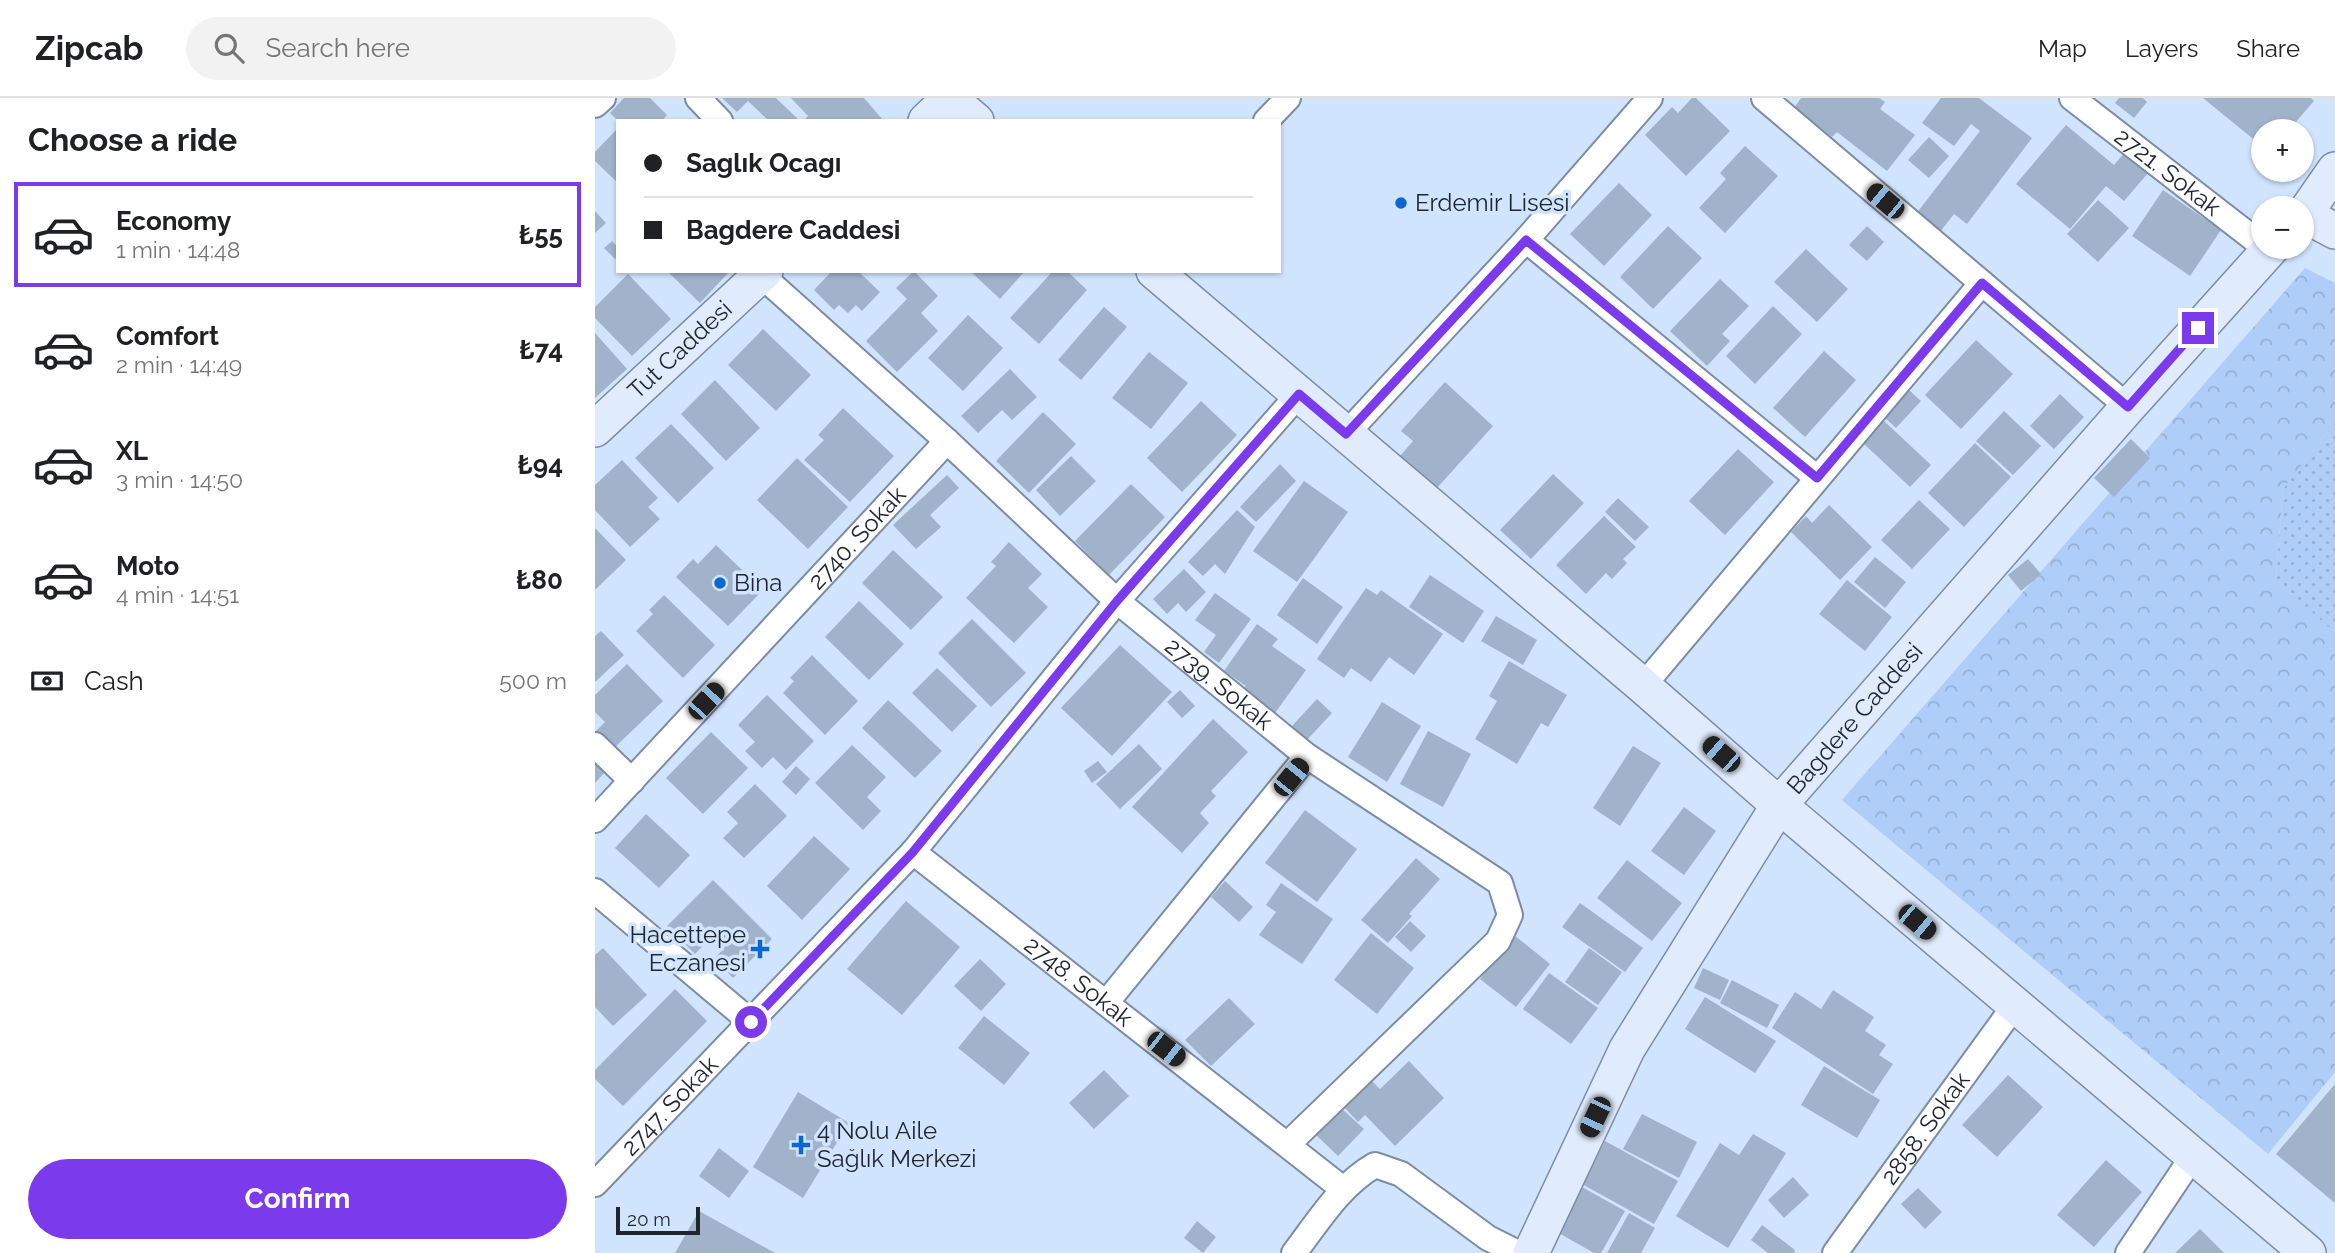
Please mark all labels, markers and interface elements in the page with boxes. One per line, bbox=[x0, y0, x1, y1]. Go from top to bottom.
search box bbox=[186, 17, 676, 80]
text: Zipcab bbox=[35, 29, 144, 68]
icon: search bbox=[210, 29, 248, 67]
text: Search here bbox=[266, 33, 410, 63]
text: Map bbox=[2038, 34, 2087, 63]
text: Layers bbox=[2125, 34, 2198, 63]
text: Share bbox=[2236, 34, 2300, 63]
map controls bbox=[2251, 119, 2314, 259]
button: + bbox=[2251, 119, 2314, 182]
text: Choose a ride bbox=[28, 121, 237, 158]
street label: 2721. Sokak bbox=[2109, 122, 2227, 222]
text: Saglık Ocagı bbox=[686, 148, 841, 178]
car bbox=[1863, 179, 1908, 223]
place label: Erdemir Lisesi bbox=[1415, 188, 1570, 217]
marker: Erdemir Lisesi bbox=[1393, 195, 1409, 211]
button: − bbox=[2251, 196, 2314, 259]
icon: car bbox=[32, 203, 95, 266]
text: Economy bbox=[116, 206, 231, 236]
text: Bagdere Caddesi bbox=[686, 215, 901, 245]
text: ₺55 bbox=[519, 220, 563, 250]
text: 1 min · 14:48 bbox=[116, 236, 240, 263]
street label: Tut Caddesi bbox=[622, 294, 738, 405]
route end bbox=[2182, 312, 2214, 344]
icon: car bbox=[32, 318, 95, 381]
text: Comfort bbox=[116, 321, 219, 351]
text: ₺74 bbox=[519, 335, 563, 365]
text: 2 min · 14:49 bbox=[116, 351, 242, 378]
icon: car bbox=[32, 433, 95, 496]
text: XL bbox=[116, 436, 148, 466]
text: ₺94 bbox=[517, 450, 563, 480]
text: 3 min · 14:50 bbox=[116, 466, 243, 493]
street label: 2740. Sokak bbox=[802, 480, 912, 595]
icon: car bbox=[32, 548, 95, 611]
text: Moto bbox=[116, 551, 179, 581]
text: ₺80 bbox=[516, 565, 563, 595]
place label: Bina bbox=[734, 568, 782, 597]
marker: Bina bbox=[712, 575, 728, 591]
text: 4 min · 14:51 bbox=[116, 581, 239, 608]
street label: 2739. Sokak bbox=[1159, 631, 1279, 736]
street label: Bagdere Caddesi bbox=[1780, 637, 1929, 800]
icon: cash bbox=[28, 662, 66, 700]
text: Cash bbox=[84, 666, 144, 696]
text: 500 m bbox=[499, 667, 567, 694]
car bbox=[684, 678, 729, 724]
car bbox=[1699, 732, 1744, 776]
car bbox=[1270, 754, 1313, 800]
car bbox=[1895, 900, 1940, 944]
place label: Hacettepe Eczanesi bbox=[629, 920, 746, 977]
street label: 2748. Sokak bbox=[1019, 930, 1139, 1033]
marker: Hacettepe Eczanesi bbox=[752, 941, 768, 957]
route start bbox=[735, 1006, 767, 1038]
car bbox=[1143, 1028, 1190, 1070]
street label: 2747. Sokak bbox=[615, 1050, 724, 1161]
street label: 2858. Sokak bbox=[1875, 1066, 1976, 1190]
car bbox=[1577, 1094, 1614, 1140]
place label: 4 Nolu Aile Sağlık Merkezi bbox=[817, 1116, 976, 1173]
marker: 4 Nolu Aile Sağlık Merkezi bbox=[791, 1135, 811, 1155]
button: Confirm bbox=[28, 1159, 567, 1239]
scale bar bbox=[616, 1204, 700, 1236]
text: 20 m bbox=[627, 1208, 671, 1230]

